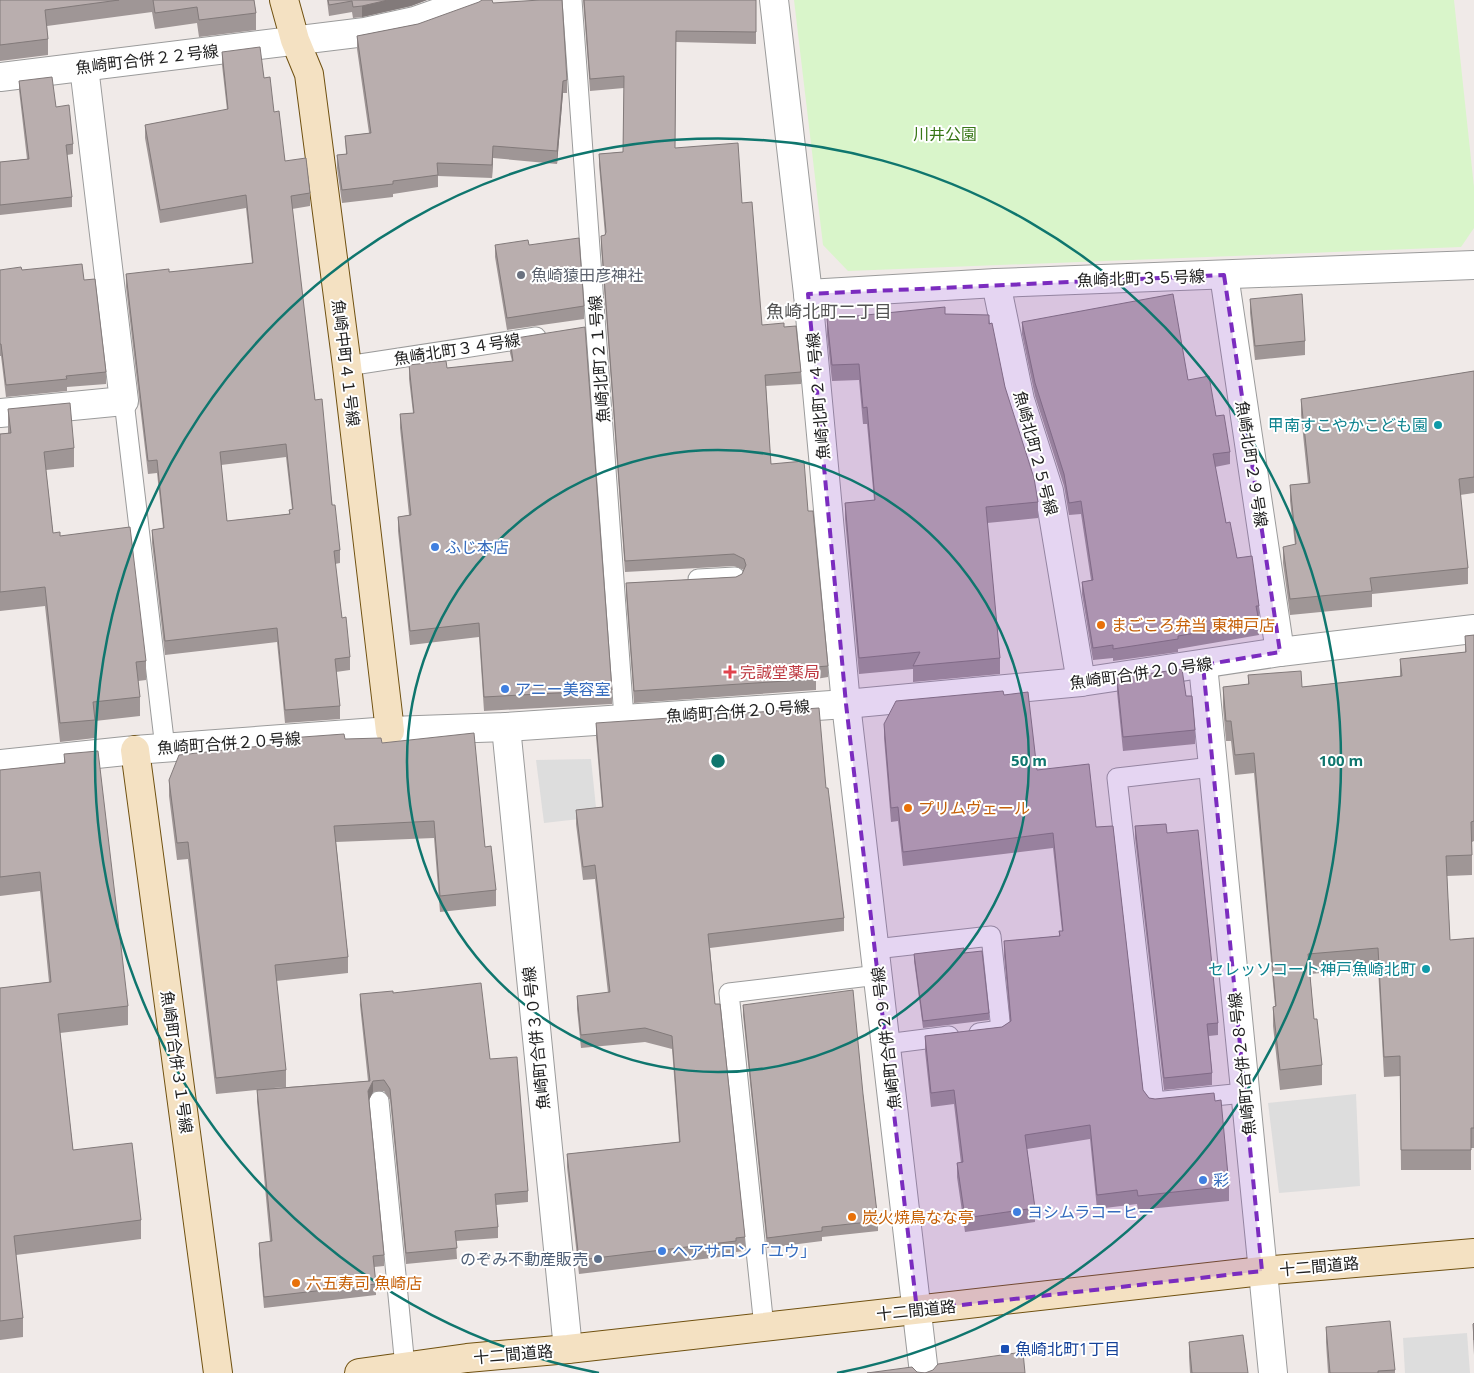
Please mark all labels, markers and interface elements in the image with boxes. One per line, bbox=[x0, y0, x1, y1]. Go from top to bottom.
street label: 魚崎町合併２２号線 bbox=[74, 39, 220, 79]
park label: 川井公園 bbox=[913, 123, 977, 145]
place label: 魚崎猿田彦神社 bbox=[531, 264, 643, 286]
street label: 魚崎北町３５号線 bbox=[1077, 265, 1205, 291]
marker: 魚崎猿田彦神社 bbox=[515, 269, 527, 281]
street label: 魚崎北町２１号線 bbox=[584, 294, 614, 424]
street label: 魚崎中町４１号線 bbox=[327, 298, 365, 428]
district label: 魚崎北町二丁目 bbox=[766, 299, 892, 323]
street label: 魚崎北町３４号線 bbox=[392, 328, 522, 370]
street label: 魚崎北町２４号線 bbox=[801, 331, 835, 461]
street label: 魚崎北町２５号線 bbox=[1009, 388, 1063, 518]
street label: 魚崎北町２９号線 bbox=[1231, 399, 1273, 529]
place label: 甲南すこやかこども園 bbox=[1268, 414, 1428, 436]
marker: 甲南すこやかこども園 bbox=[1432, 419, 1444, 431]
place label: ふじ本店 bbox=[445, 536, 509, 558]
marker: ふじ本店 bbox=[429, 541, 441, 553]
place label: まごころ弁当 東神戸店 bbox=[1111, 614, 1275, 636]
marker: まごころ弁当 東神戸店 bbox=[1095, 619, 1107, 631]
street label: 魚崎町合併２０号線 bbox=[1068, 652, 1214, 694]
place label: 完誠堂薬局 bbox=[740, 661, 820, 683]
marker: 完誠堂薬局 bbox=[724, 666, 736, 678]
place label: アニー美容室 bbox=[515, 678, 611, 700]
marker: アニー美容室 bbox=[499, 683, 511, 695]
street label: 魚崎町合併２０号線 bbox=[665, 695, 811, 727]
street label: 魚崎町合併２０号線 bbox=[156, 727, 302, 759]
text: 50 m bbox=[1011, 750, 1047, 770]
text: 100 m bbox=[1319, 750, 1363, 770]
centre of rings bbox=[709, 752, 727, 770]
place label: プリムヴェール bbox=[918, 797, 1030, 819]
marker: プリムヴェール bbox=[902, 802, 914, 814]
place label: セレッソコート神戸魚崎北町 bbox=[1208, 958, 1416, 980]
marker: セレッソコート神戸魚崎北町 bbox=[1420, 963, 1432, 975]
street label: 魚崎町合併３０号線 bbox=[518, 965, 554, 1111]
street label: 魚崎町合併２９号線 bbox=[866, 965, 906, 1111]
street label: 魚崎町合併３１号線 bbox=[156, 989, 198, 1135]
street label: 魚崎町合併２８号線 bbox=[1224, 991, 1260, 1137]
place label: 彩 bbox=[1213, 1169, 1229, 1191]
marker: 彩 bbox=[1197, 1174, 1209, 1186]
place label: ヨシムラコーヒー bbox=[1027, 1201, 1154, 1223]
place label: 炭火焼鳥なな亭 bbox=[862, 1206, 974, 1228]
marker: ヨシムラコーヒー bbox=[1011, 1206, 1023, 1218]
marker: 炭火焼鳥なな亭 bbox=[846, 1211, 858, 1223]
place label: ヘアサロン「ユウ」 bbox=[672, 1240, 816, 1262]
marker: ヘアサロン「ユウ」 bbox=[656, 1245, 668, 1257]
place label: のぞみ不動産販売 bbox=[460, 1248, 588, 1270]
street label: 十二間道路 bbox=[1278, 1252, 1360, 1280]
marker: のぞみ不動産販売 bbox=[592, 1253, 604, 1265]
place label: 六五寿司 魚崎店 bbox=[306, 1272, 422, 1294]
marker: 六五寿司 魚崎店 bbox=[290, 1277, 302, 1289]
street label: 十二間道路 bbox=[875, 1295, 957, 1325]
place label: 魚崎北町1丁目 bbox=[1015, 1338, 1120, 1360]
street label: 十二間道路 bbox=[472, 1340, 554, 1368]
marker: 魚崎北町1丁目 bbox=[999, 1343, 1011, 1355]

